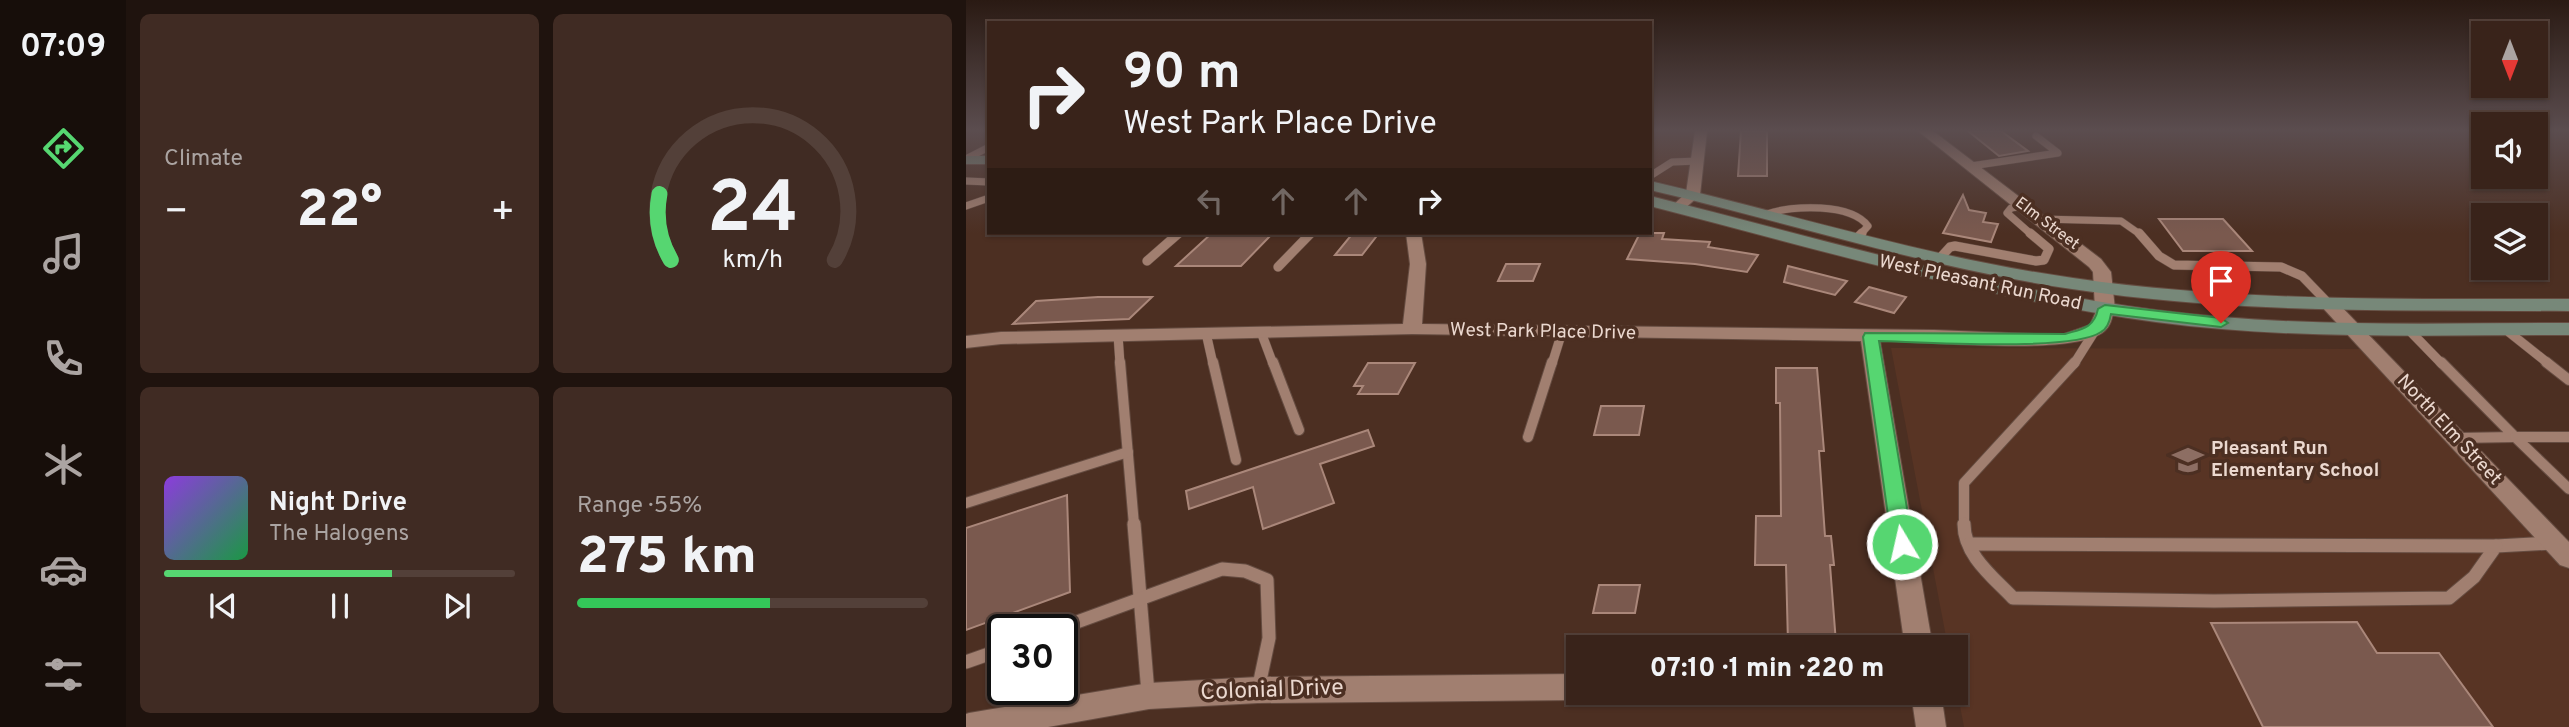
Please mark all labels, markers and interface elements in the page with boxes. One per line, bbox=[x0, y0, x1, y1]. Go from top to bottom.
north arrow bbox=[2471, 21, 2548, 98]
map controls bbox=[2471, 21, 2548, 280]
text: 07:09 bbox=[20, 28, 106, 68]
text: 90 m bbox=[1123, 44, 1241, 106]
icon: right bbox=[1008, 49, 1099, 140]
text: West Park Place Drive bbox=[1123, 105, 1437, 145]
button: sound bbox=[2471, 112, 2548, 189]
icon: directions bbox=[39, 124, 88, 173]
text: Climate bbox=[164, 145, 243, 174]
text: 24 bbox=[707, 166, 798, 258]
text: 22° bbox=[297, 179, 382, 245]
icon: left bbox=[1191, 182, 1229, 220]
icon: ahead bbox=[1264, 182, 1302, 220]
icon: ahead bbox=[1337, 182, 1375, 220]
icon: right bbox=[1410, 182, 1448, 220]
text: − bbox=[164, 189, 189, 238]
text: + bbox=[490, 189, 515, 238]
street label: Elm Street bbox=[2011, 193, 2083, 255]
button: layers bbox=[2471, 203, 2548, 280]
icon: music bbox=[39, 229, 88, 278]
text: km/h bbox=[722, 244, 783, 276]
street label: West Pleasant Run Road bbox=[1877, 250, 2083, 316]
pin bbox=[2191, 251, 2251, 323]
icon: arrive bbox=[2202, 262, 2240, 300]
street label: West Park Place Drive bbox=[1450, 318, 1636, 346]
icon: phone bbox=[39, 334, 88, 383]
street label: North Elm Street bbox=[2392, 370, 2506, 490]
place label: Pleasant Run Elementary School bbox=[2211, 437, 2379, 483]
icon: climate bbox=[39, 440, 88, 489]
school or university icon: Pleasant Run Elementary School bbox=[2171, 443, 2205, 477]
text: Night Drive bbox=[269, 487, 407, 520]
text: Range · 55% bbox=[577, 492, 702, 521]
position arrow bbox=[1865, 507, 1939, 581]
text: The Halogens bbox=[269, 520, 409, 549]
text: 275 km bbox=[577, 526, 757, 592]
icon: car bbox=[39, 545, 88, 594]
icon: previous bbox=[204, 587, 242, 625]
icon: pause bbox=[321, 587, 359, 625]
icon: next bbox=[438, 587, 476, 625]
speed limit sign: 30 bbox=[987, 614, 1078, 705]
icon: filters bbox=[39, 650, 88, 699]
text: 07:10 · 1 min · 220 m bbox=[1650, 653, 1884, 686]
street label: Colonial Drive bbox=[1200, 674, 1344, 708]

